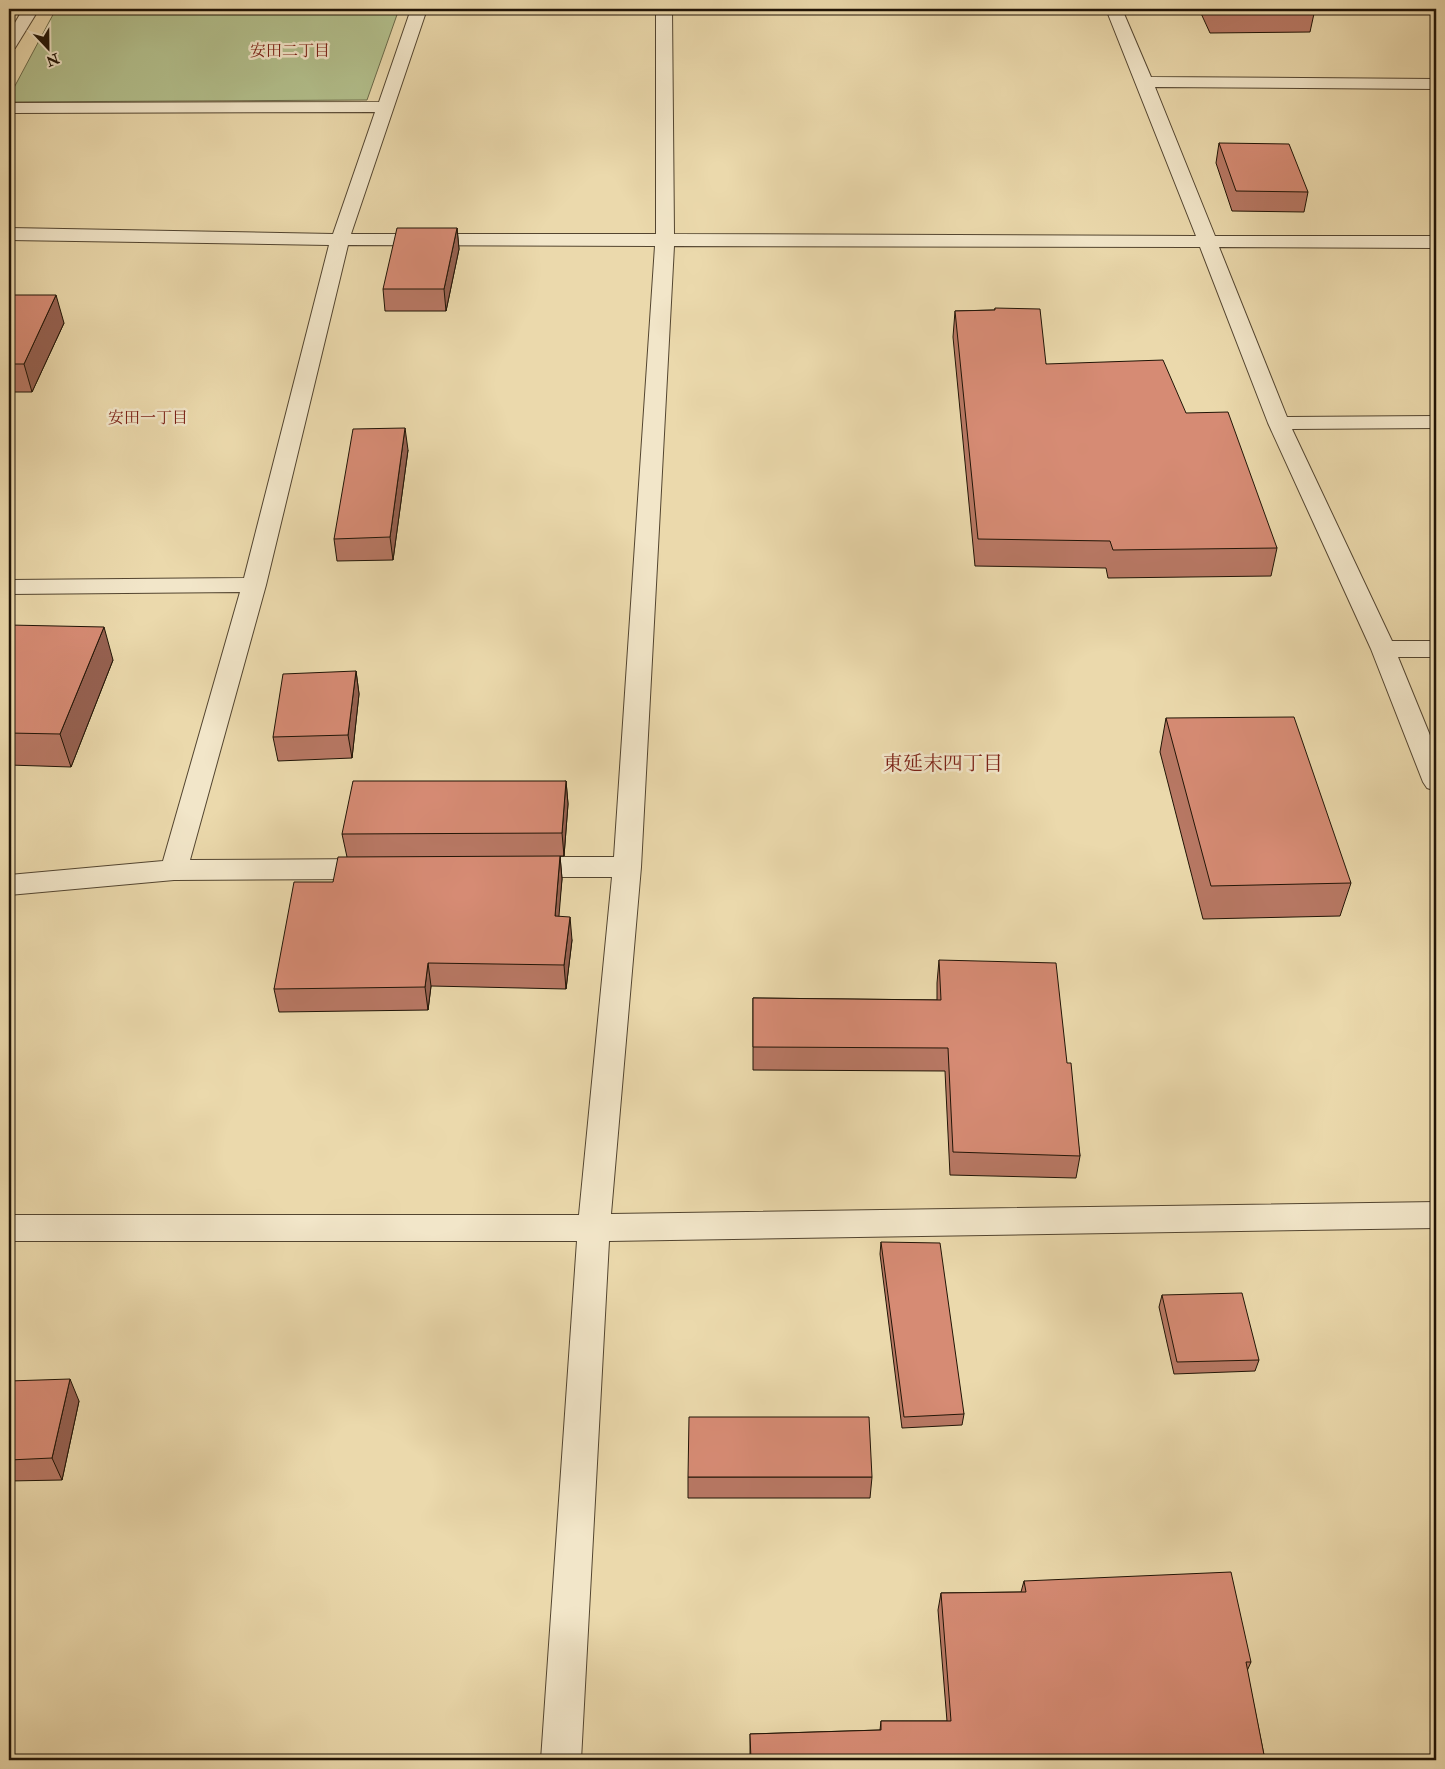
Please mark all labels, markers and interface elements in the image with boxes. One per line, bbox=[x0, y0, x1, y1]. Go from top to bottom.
north arrow bbox=[22, 22, 72, 72]
district label: 安田二丁目 bbox=[250, 41, 330, 61]
text: N bbox=[43, 49, 63, 70]
district label: 安田一丁目 bbox=[108, 408, 188, 428]
district label: 東延末四丁目 bbox=[883, 751, 1003, 776]

